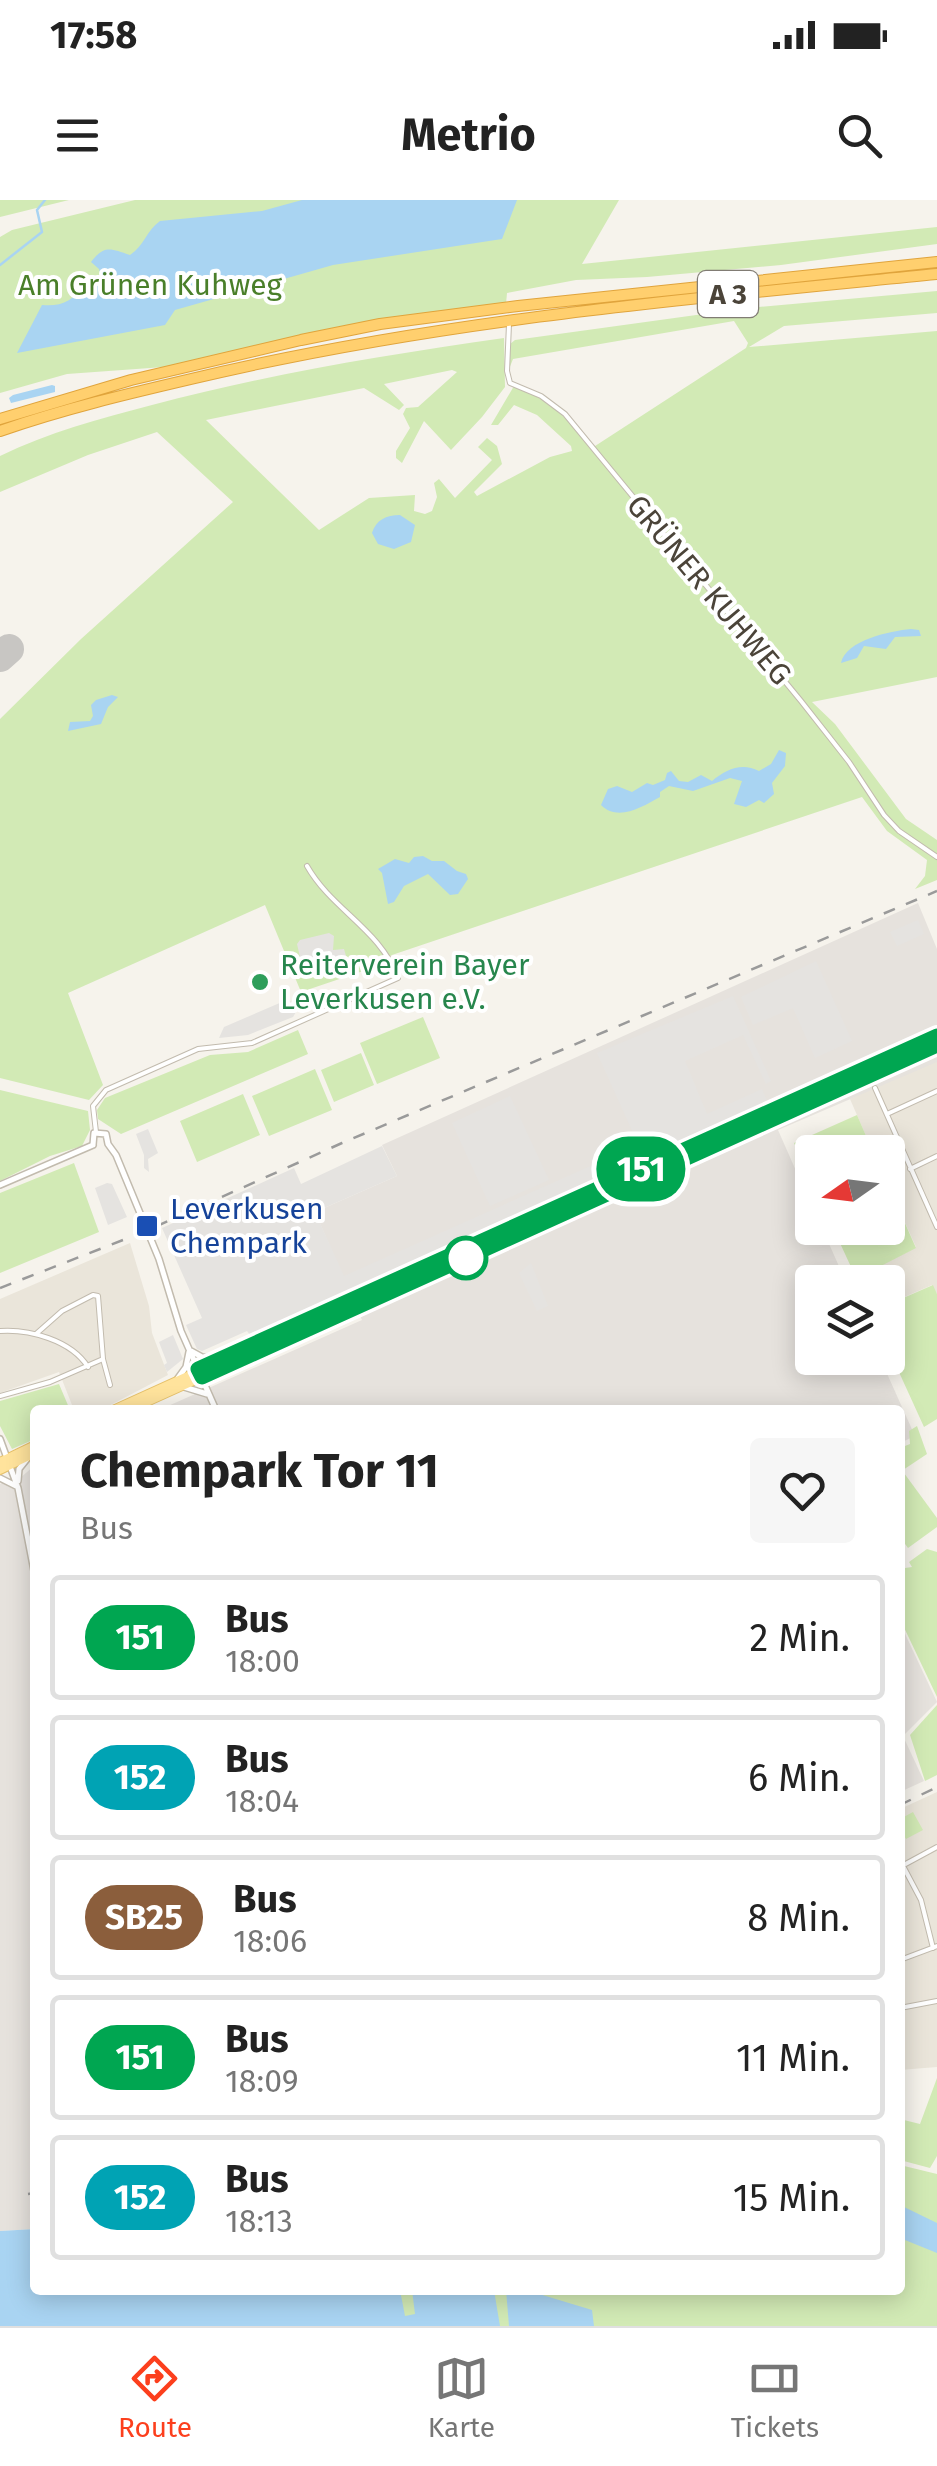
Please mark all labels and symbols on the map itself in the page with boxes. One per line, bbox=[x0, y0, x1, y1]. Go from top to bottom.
park label: Am Grünen Kuhweg bbox=[18, 267, 282, 303]
road number: A 3 bbox=[698, 271, 758, 317]
street label: GRÜNER KUHWEG bbox=[619, 488, 799, 692]
place label: Reiterverein Bayer Leverkusen e.V. bbox=[280, 947, 530, 1017]
marker: Reiterverein Bayer Leverkusen e.V. bbox=[249, 971, 271, 993]
north arrow bbox=[795, 1135, 905, 1245]
line badge: 151 bbox=[584, 1136, 698, 1202]
place label: Leverkusen Chempark bbox=[170, 1191, 324, 1261]
marker: Leverkusen Chempark bbox=[134, 1213, 160, 1239]
unlabelled marker bbox=[445, 1237, 487, 1279]

